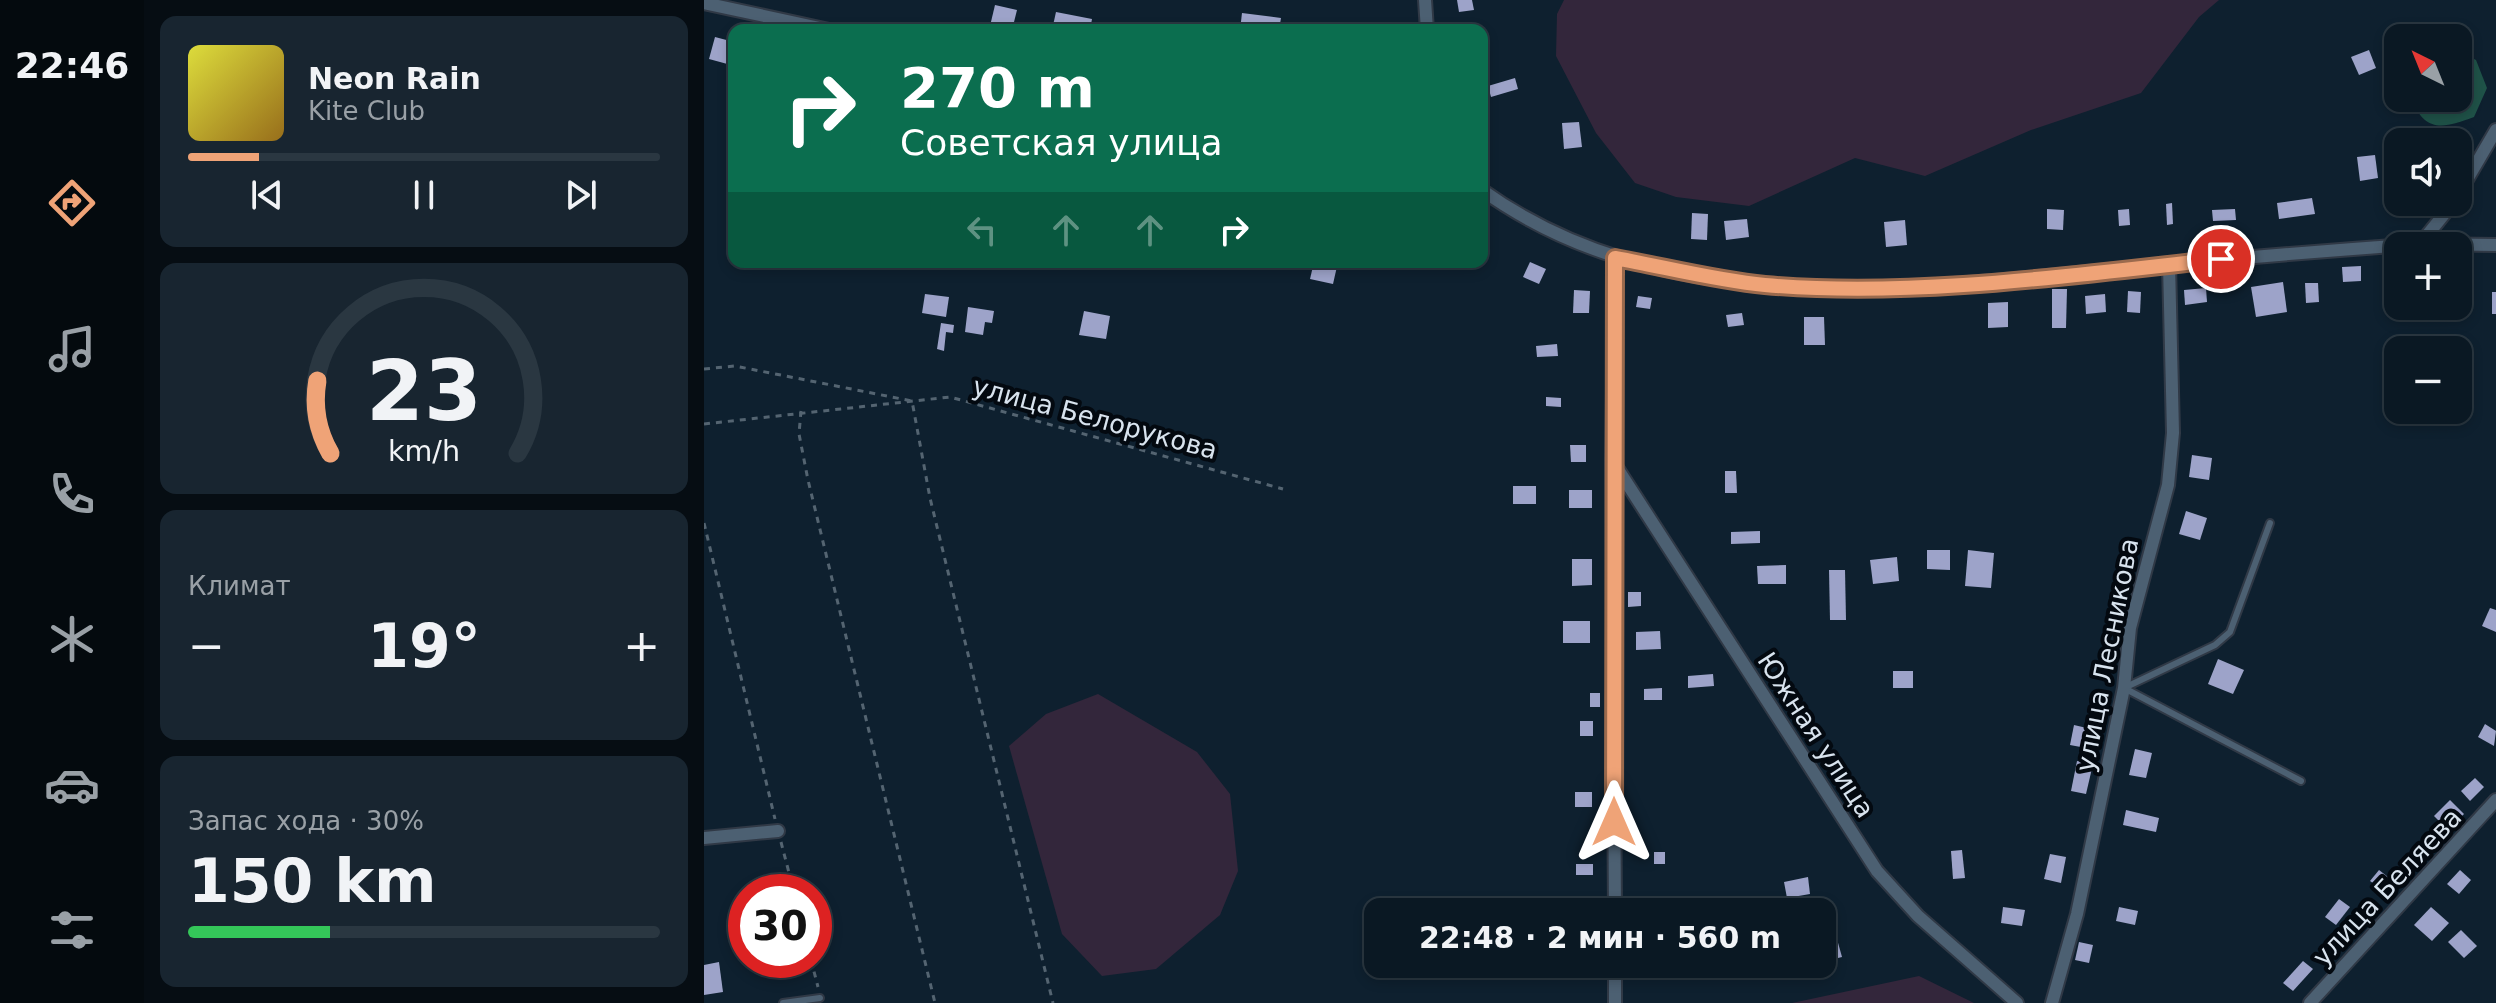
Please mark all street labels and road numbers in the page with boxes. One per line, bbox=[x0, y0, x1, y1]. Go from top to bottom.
street label: улица Белорукова bbox=[969, 371, 1221, 465]
street label: улица Лесникова bbox=[2070, 536, 2144, 774]
street label: Южная улица bbox=[1751, 647, 1881, 823]
street label: улица Беляева bbox=[2306, 802, 2468, 972]

